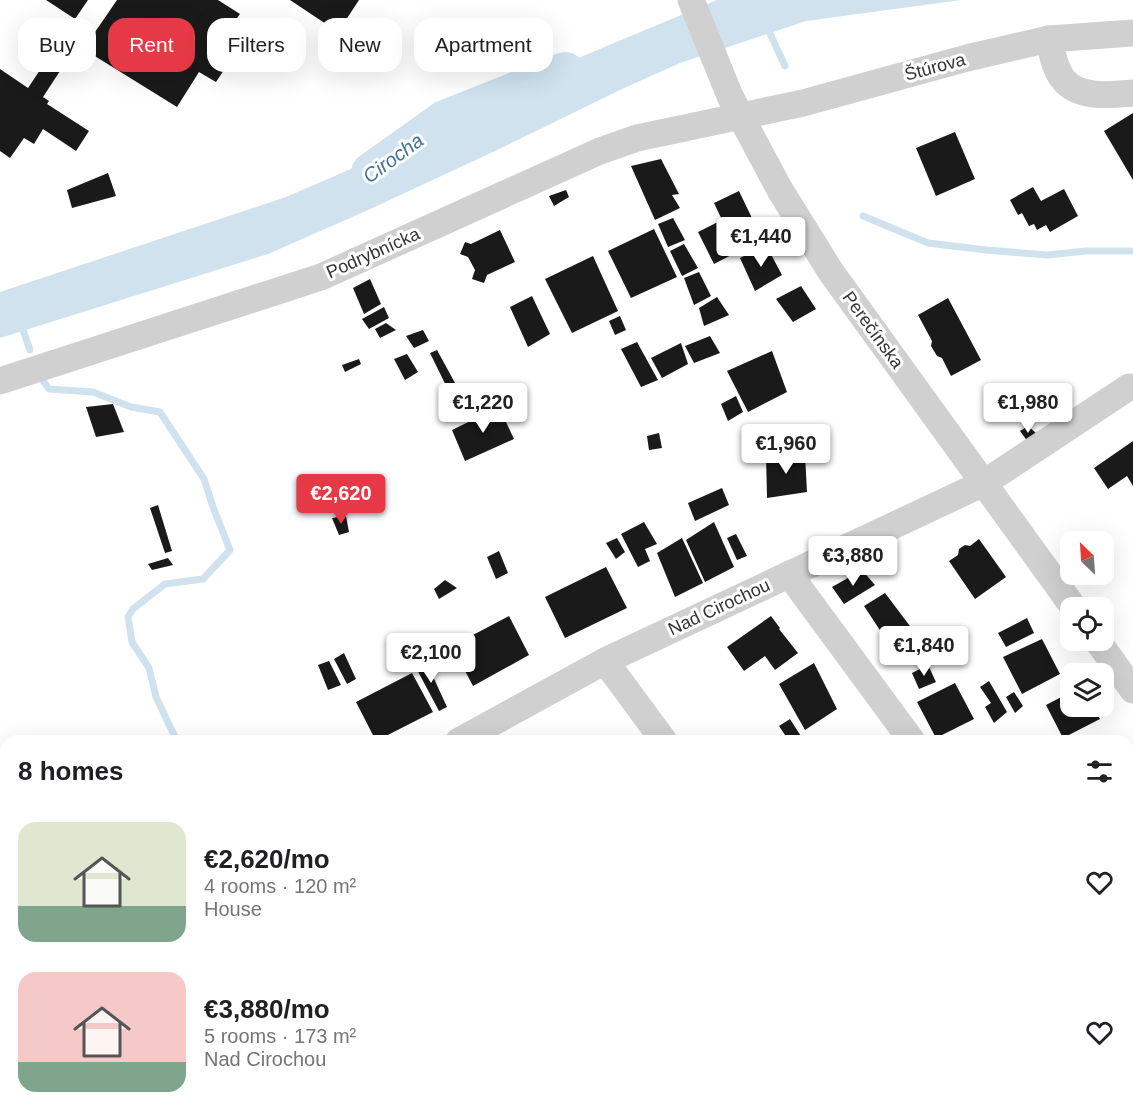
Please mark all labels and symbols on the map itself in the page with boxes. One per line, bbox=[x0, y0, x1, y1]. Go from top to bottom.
street label: Štúrova bbox=[902, 48, 968, 85]
water label: Cirocha bbox=[359, 129, 427, 187]
pin: €1,440 bbox=[712, 217, 810, 268]
street label: Podrybnícka bbox=[323, 223, 424, 282]
street label: Perečínska bbox=[838, 288, 908, 373]
pin: €1,220 bbox=[434, 383, 532, 434]
pin: €1,980 bbox=[979, 383, 1077, 434]
pin: €1,960 bbox=[737, 424, 835, 475]
pin: €2,620 bbox=[292, 474, 390, 525]
north arrow bbox=[1060, 531, 1114, 585]
pin: €3,880 bbox=[804, 536, 902, 587]
street label: Nad Cirochou bbox=[665, 575, 773, 639]
pin: €1,840 bbox=[875, 626, 973, 677]
pin: €2,100 bbox=[382, 633, 480, 684]

